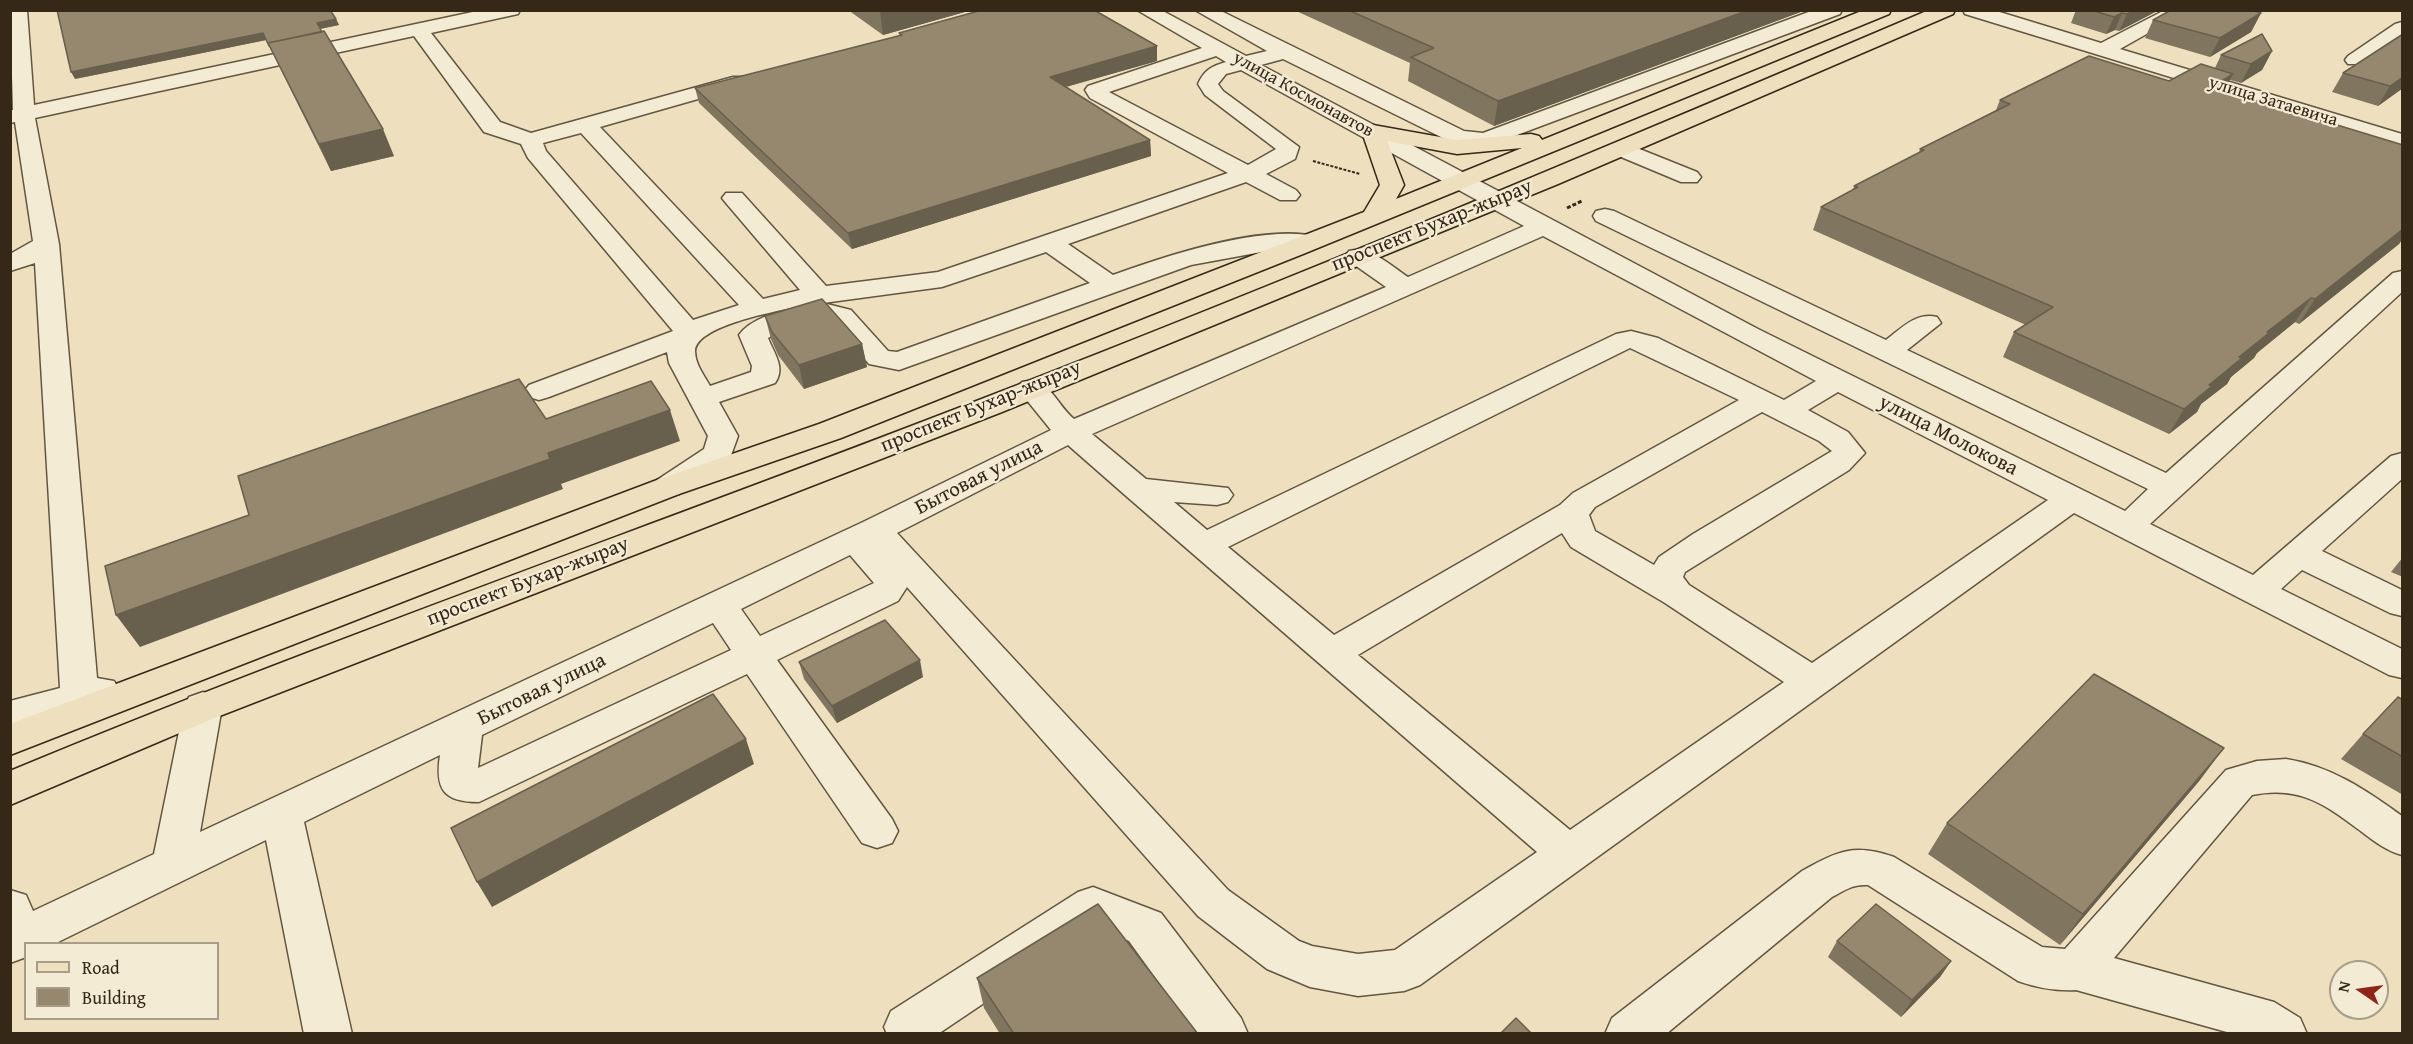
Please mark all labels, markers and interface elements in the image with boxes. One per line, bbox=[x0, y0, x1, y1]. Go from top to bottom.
street label: улица Космонавтов bbox=[1229, 47, 1377, 143]
street label: улица Затаевича bbox=[2206, 72, 2340, 132]
street label: проспект Бухар-жырау bbox=[1328, 174, 1536, 278]
street label: проспект Бухар-жырау bbox=[877, 355, 1085, 459]
street label: улица Молокова bbox=[1874, 390, 2022, 482]
street label: Бытовая улица bbox=[911, 435, 1047, 521]
street label: проспект Бухар-жырау bbox=[423, 532, 633, 632]
street label: Бытовая улица bbox=[474, 648, 610, 732]
legend bbox=[24, 942, 219, 1020]
text: Road bbox=[82, 954, 120, 981]
north arrow bbox=[2329, 960, 2389, 1020]
text: N bbox=[2331, 978, 2356, 994]
text: Building bbox=[82, 984, 146, 1011]

